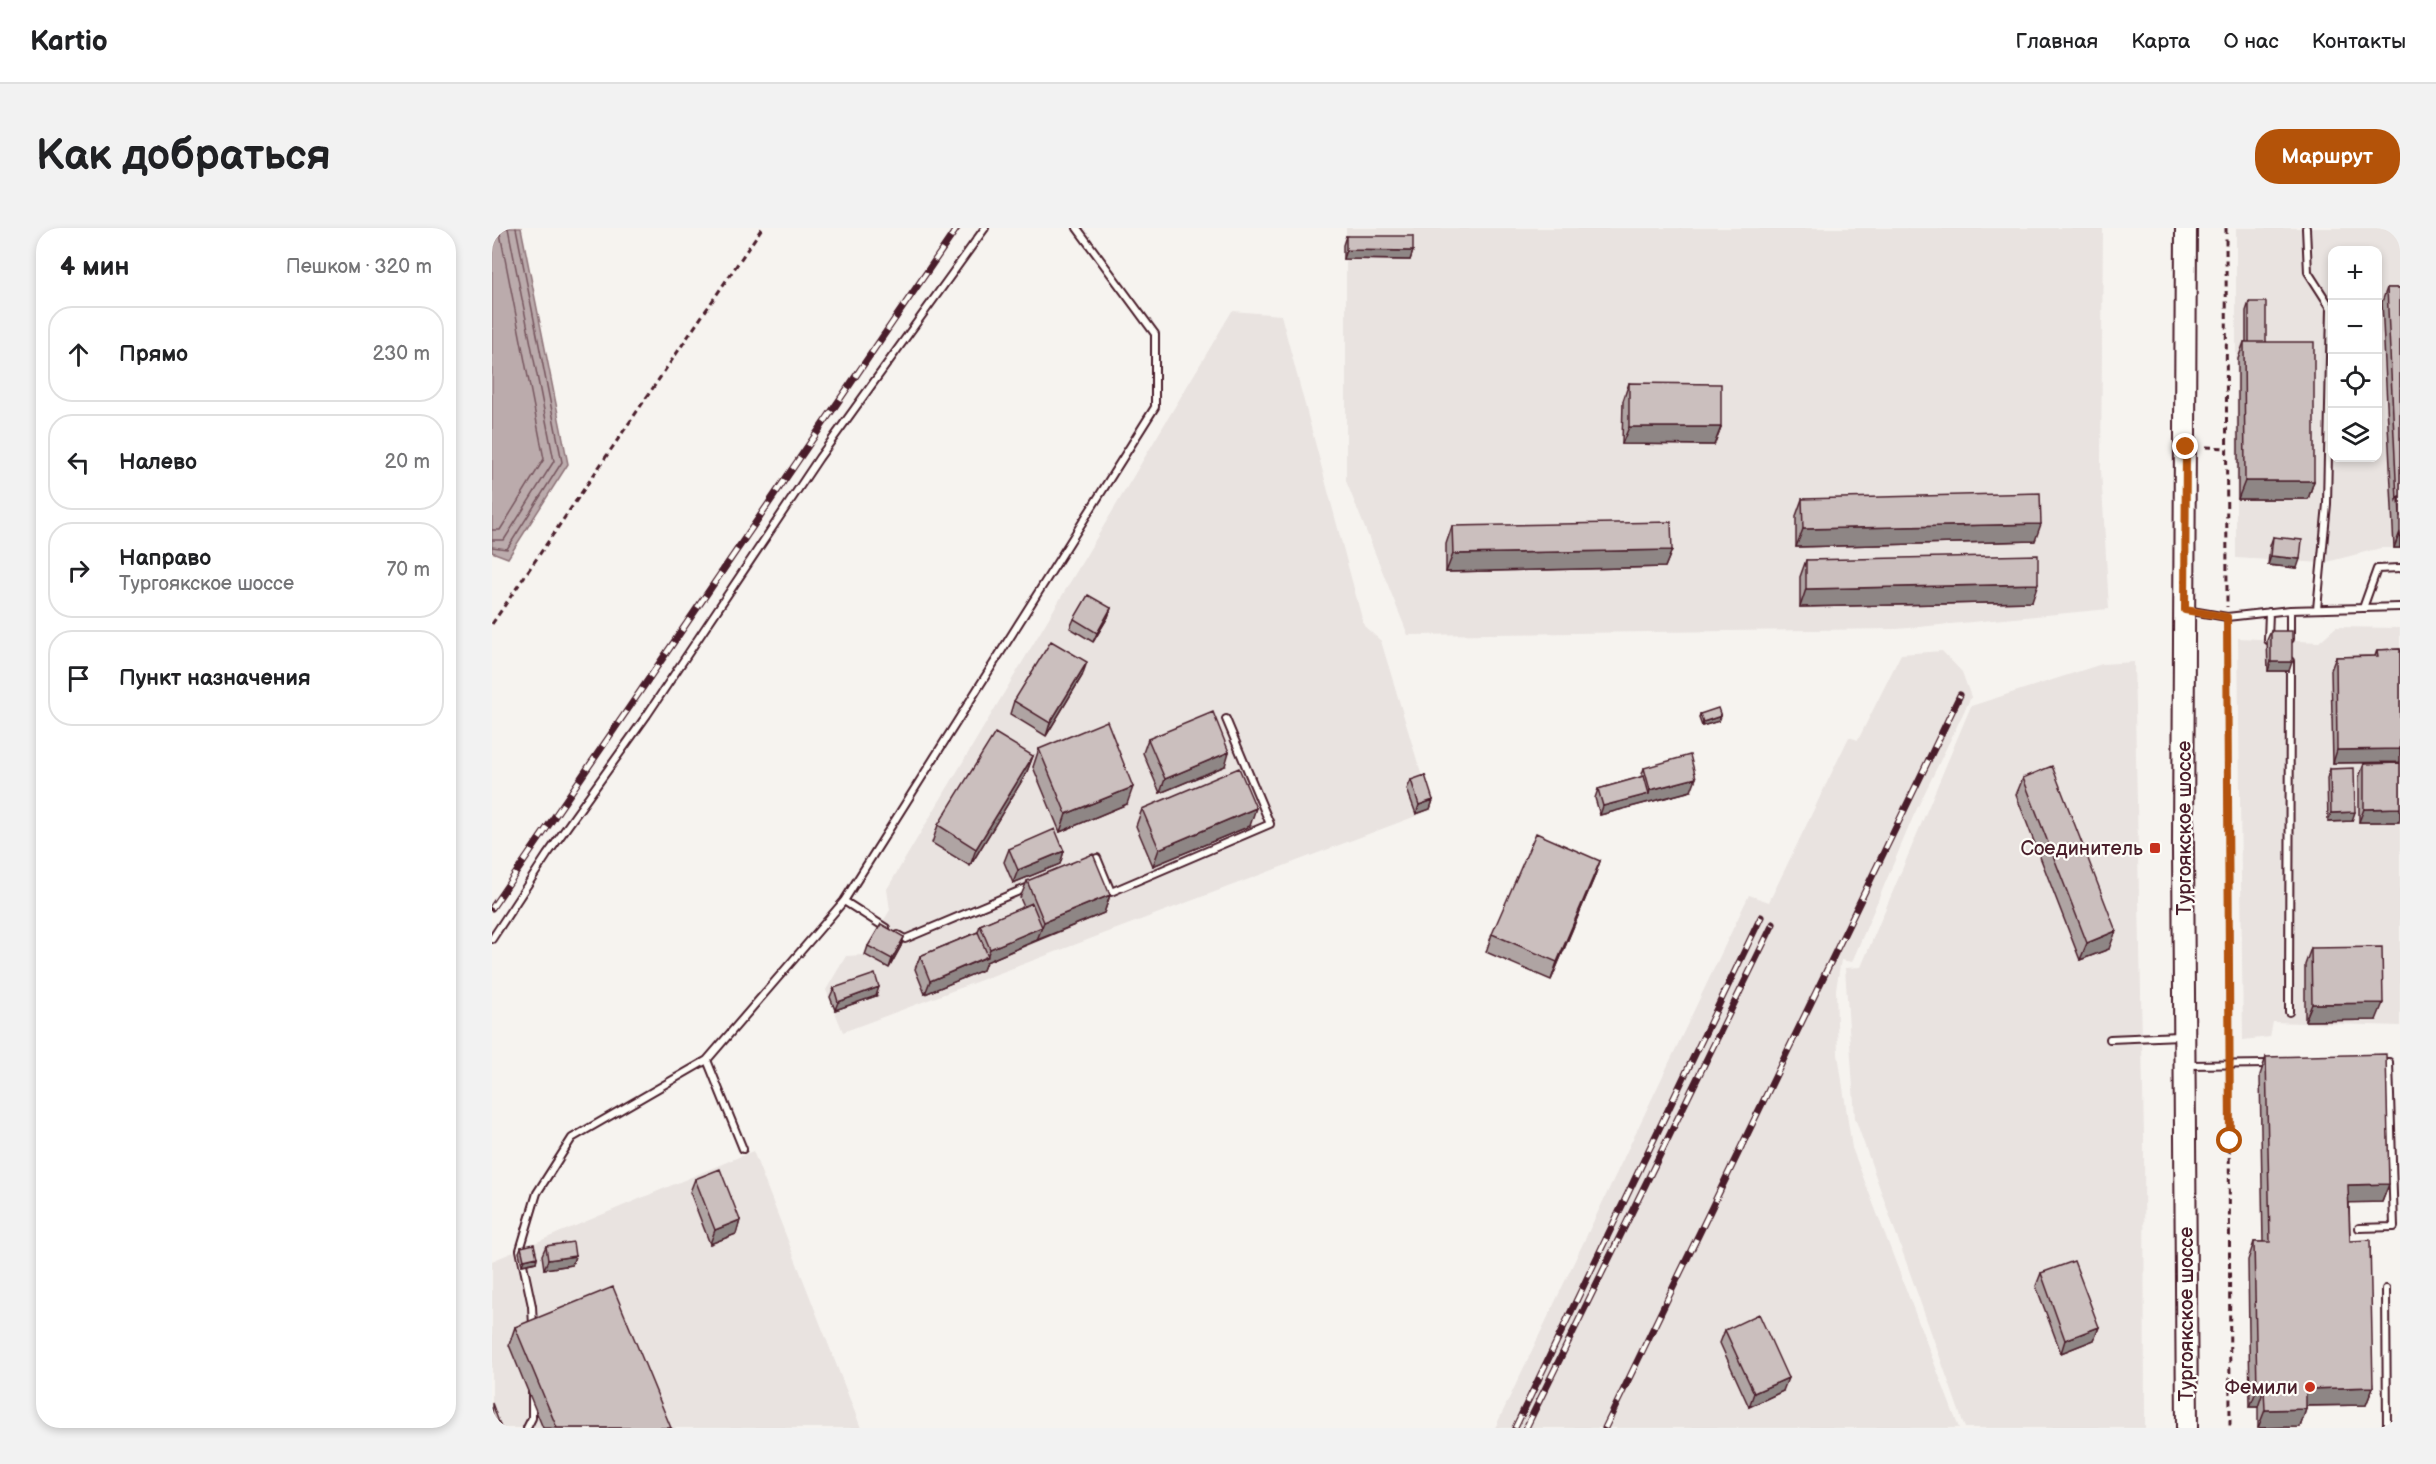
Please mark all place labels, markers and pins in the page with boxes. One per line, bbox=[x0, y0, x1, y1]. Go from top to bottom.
place label: Соединитель bbox=[2020, 837, 2143, 861]
marker: Соединитель bbox=[2148, 841, 2162, 855]
place label: Фемили bbox=[2225, 1376, 2298, 1400]
marker: Фемили bbox=[2303, 1380, 2317, 1394]

